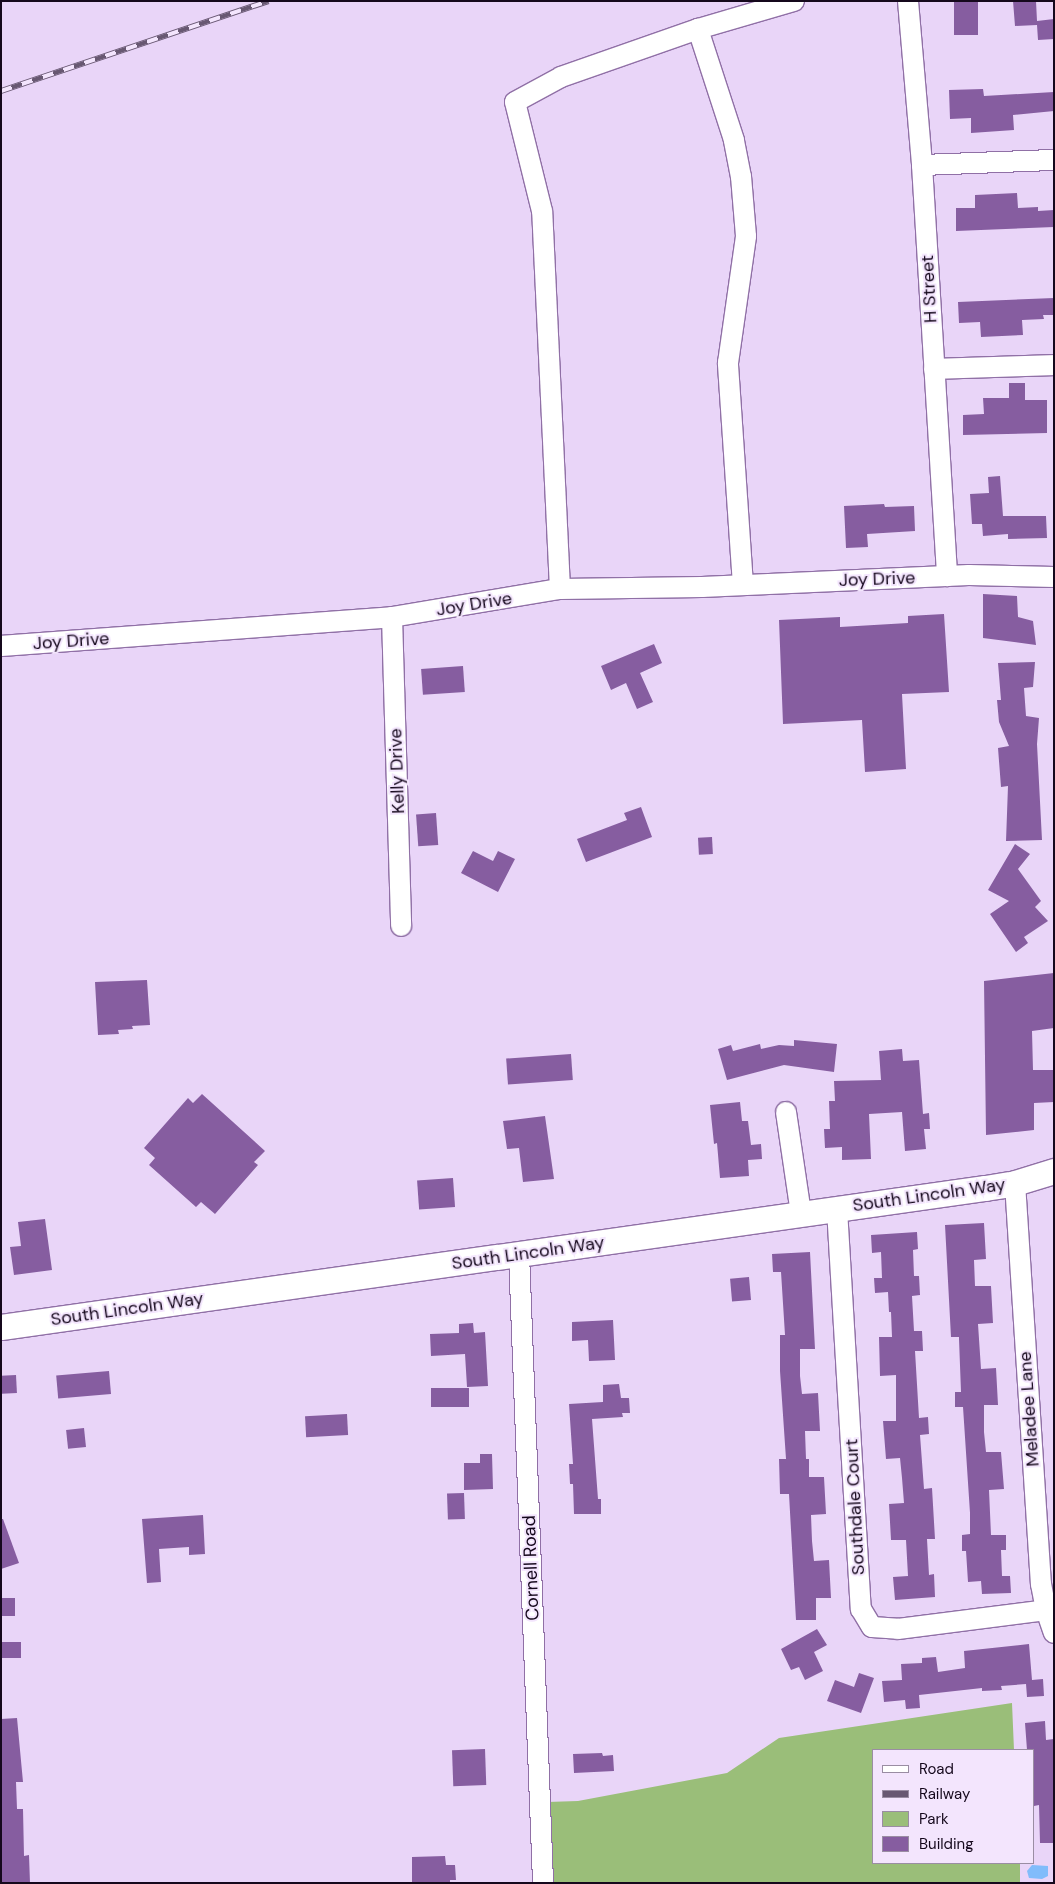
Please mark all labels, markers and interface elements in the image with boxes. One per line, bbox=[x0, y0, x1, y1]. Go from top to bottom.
street label: H Street bbox=[916, 254, 942, 324]
street label: Joy Drive bbox=[838, 567, 916, 591]
street label: Joy Drive bbox=[435, 587, 513, 621]
street label: Joy Drive bbox=[32, 628, 110, 654]
street label: Kelly Drive bbox=[385, 728, 409, 814]
street label: South Lincoln Way bbox=[851, 1174, 1007, 1216]
street label: South Lincoln Way bbox=[450, 1232, 606, 1274]
street label: South Lincoln Way bbox=[49, 1288, 205, 1330]
street label: Meladee Lane bbox=[1014, 1351, 1044, 1467]
street label: Southdale Court bbox=[841, 1438, 869, 1576]
street label: Cornell Road bbox=[518, 1515, 544, 1621]
legend bbox=[872, 1749, 1035, 1864]
text: Road bbox=[919, 1759, 954, 1779]
text: Railway bbox=[919, 1784, 970, 1804]
text: Park bbox=[919, 1809, 949, 1829]
text: Building bbox=[919, 1834, 974, 1854]

